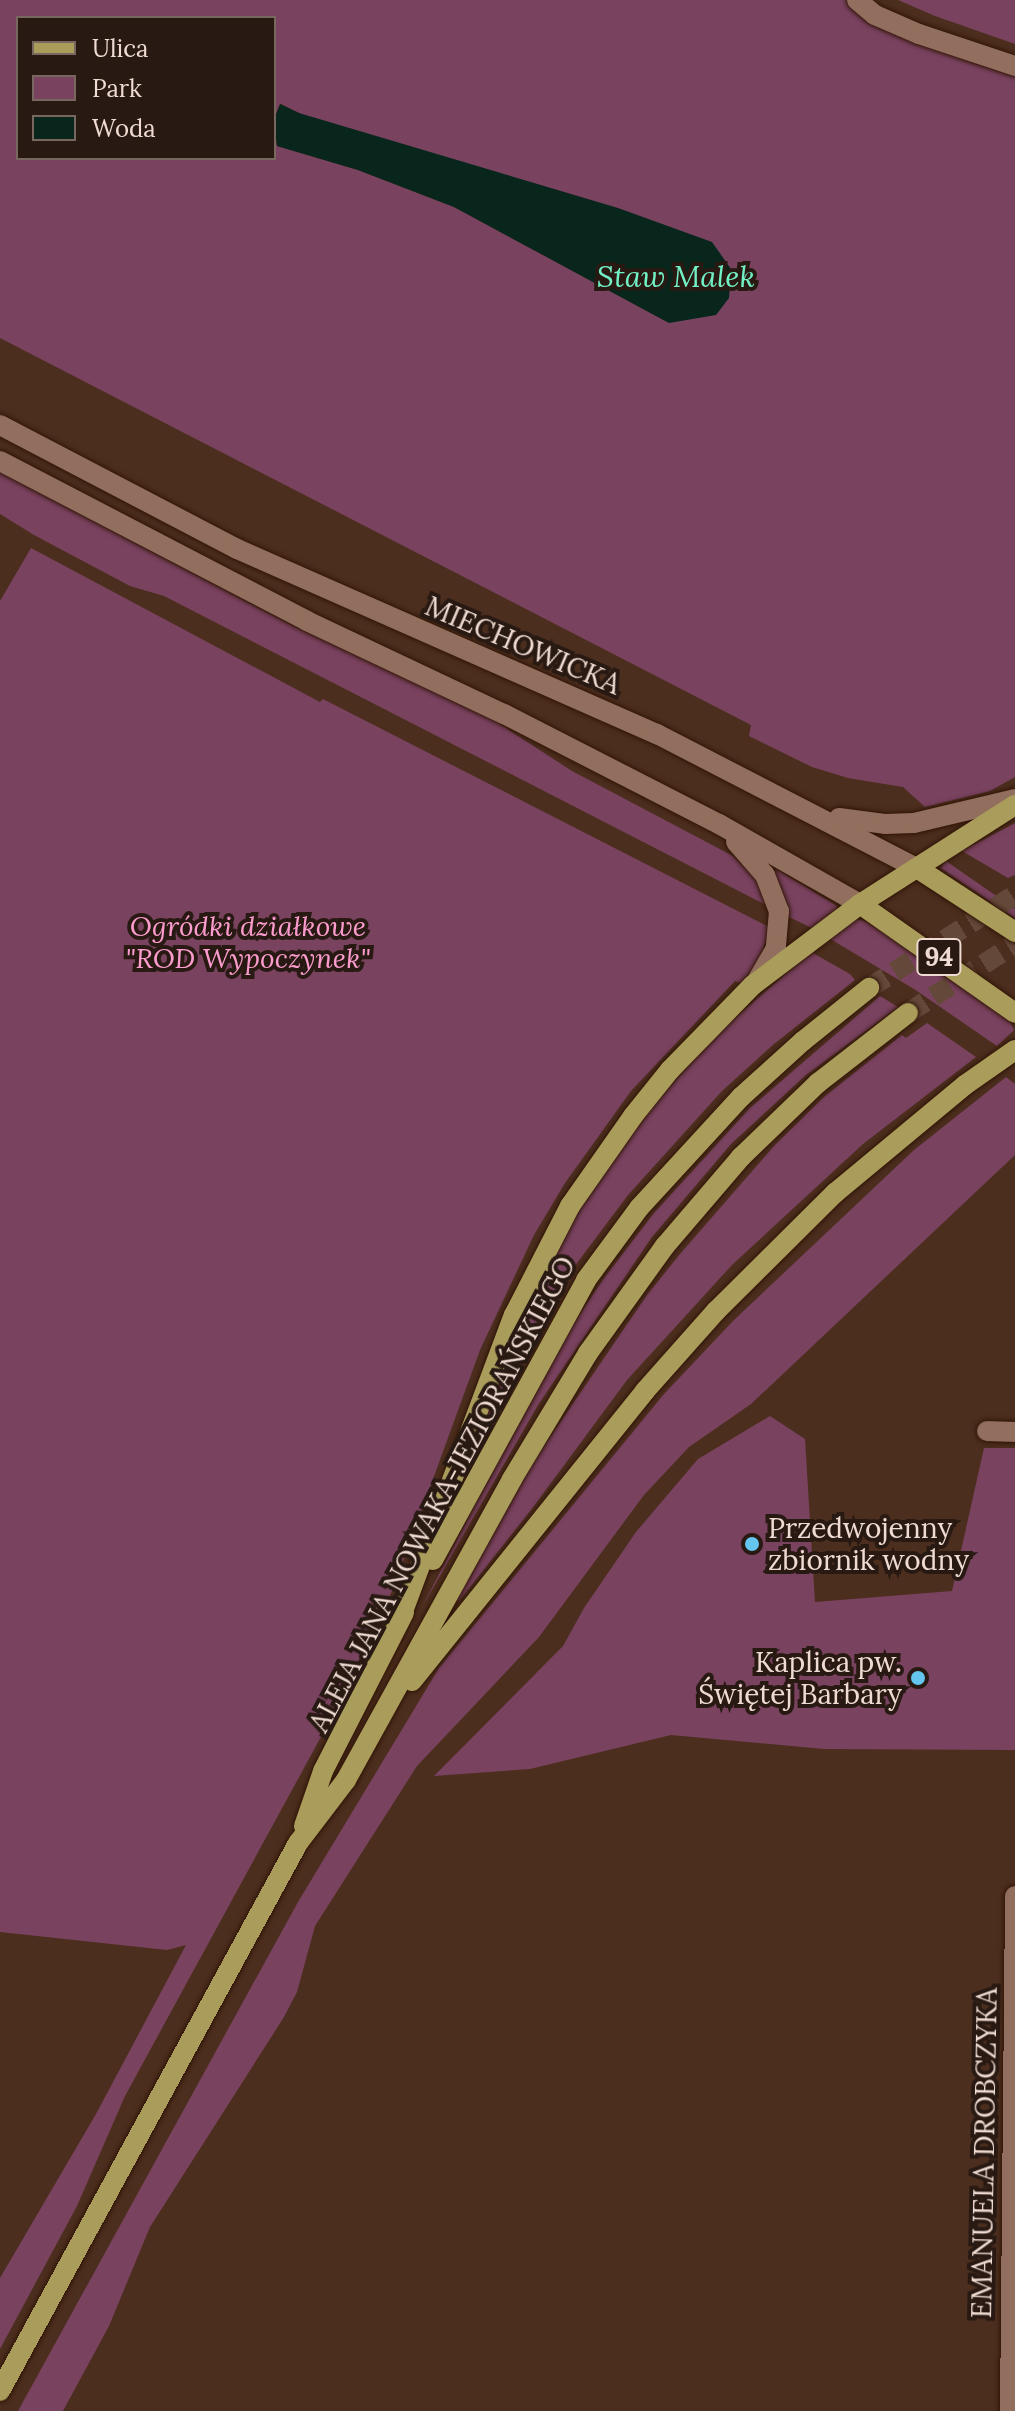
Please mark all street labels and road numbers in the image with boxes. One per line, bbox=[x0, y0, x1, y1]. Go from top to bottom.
street label: MIECHOWICKA bbox=[420, 589, 626, 701]
road number: 94 bbox=[915, 935, 963, 979]
street label: ALEJA JANA NOWAKA-JEZIORAŃSKIEGO bbox=[302, 1250, 582, 1738]
street label: EMANUELA DROBCZYKA bbox=[964, 1987, 1004, 2319]

